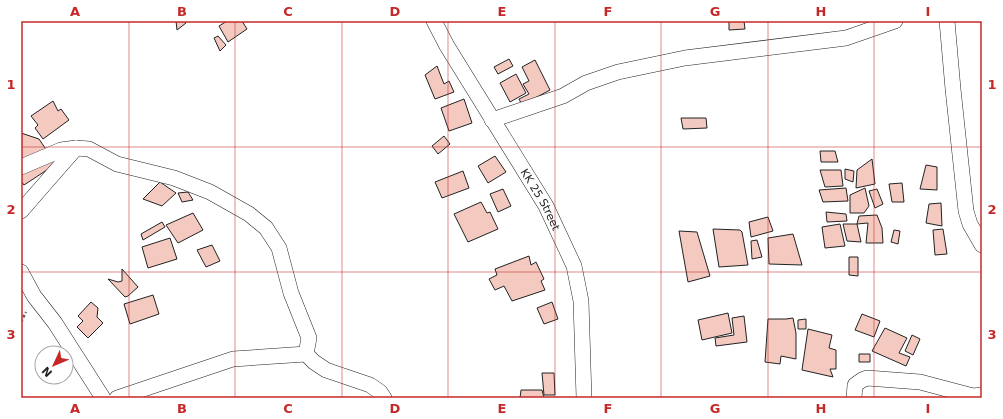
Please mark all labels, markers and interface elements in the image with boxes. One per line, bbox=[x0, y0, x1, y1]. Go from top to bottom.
text: A bbox=[70, 4, 80, 19]
text: B bbox=[177, 4, 187, 19]
text: C bbox=[283, 4, 293, 19]
text: D bbox=[390, 4, 401, 19]
text: E bbox=[498, 4, 506, 19]
text: F bbox=[604, 4, 612, 19]
text: G bbox=[710, 4, 720, 19]
text: H bbox=[816, 4, 826, 19]
text: I bbox=[926, 4, 930, 19]
text: 1 bbox=[6, 77, 16, 92]
text: 1 bbox=[987, 77, 997, 92]
street label: KK 25 Street bbox=[518, 166, 563, 233]
text: 2 bbox=[6, 202, 16, 217]
text: 2 bbox=[987, 202, 997, 217]
text: 3 bbox=[6, 327, 16, 342]
text: 3 bbox=[987, 327, 997, 342]
north arrow bbox=[34, 345, 74, 385]
text: N bbox=[39, 364, 55, 379]
text: A bbox=[70, 401, 80, 416]
text: B bbox=[177, 401, 187, 416]
text: C bbox=[283, 401, 293, 416]
text: D bbox=[390, 401, 401, 416]
text: E bbox=[498, 401, 506, 416]
text: F bbox=[604, 401, 612, 416]
text: G bbox=[710, 401, 720, 416]
text: H bbox=[816, 401, 826, 416]
text: I bbox=[926, 401, 930, 416]

